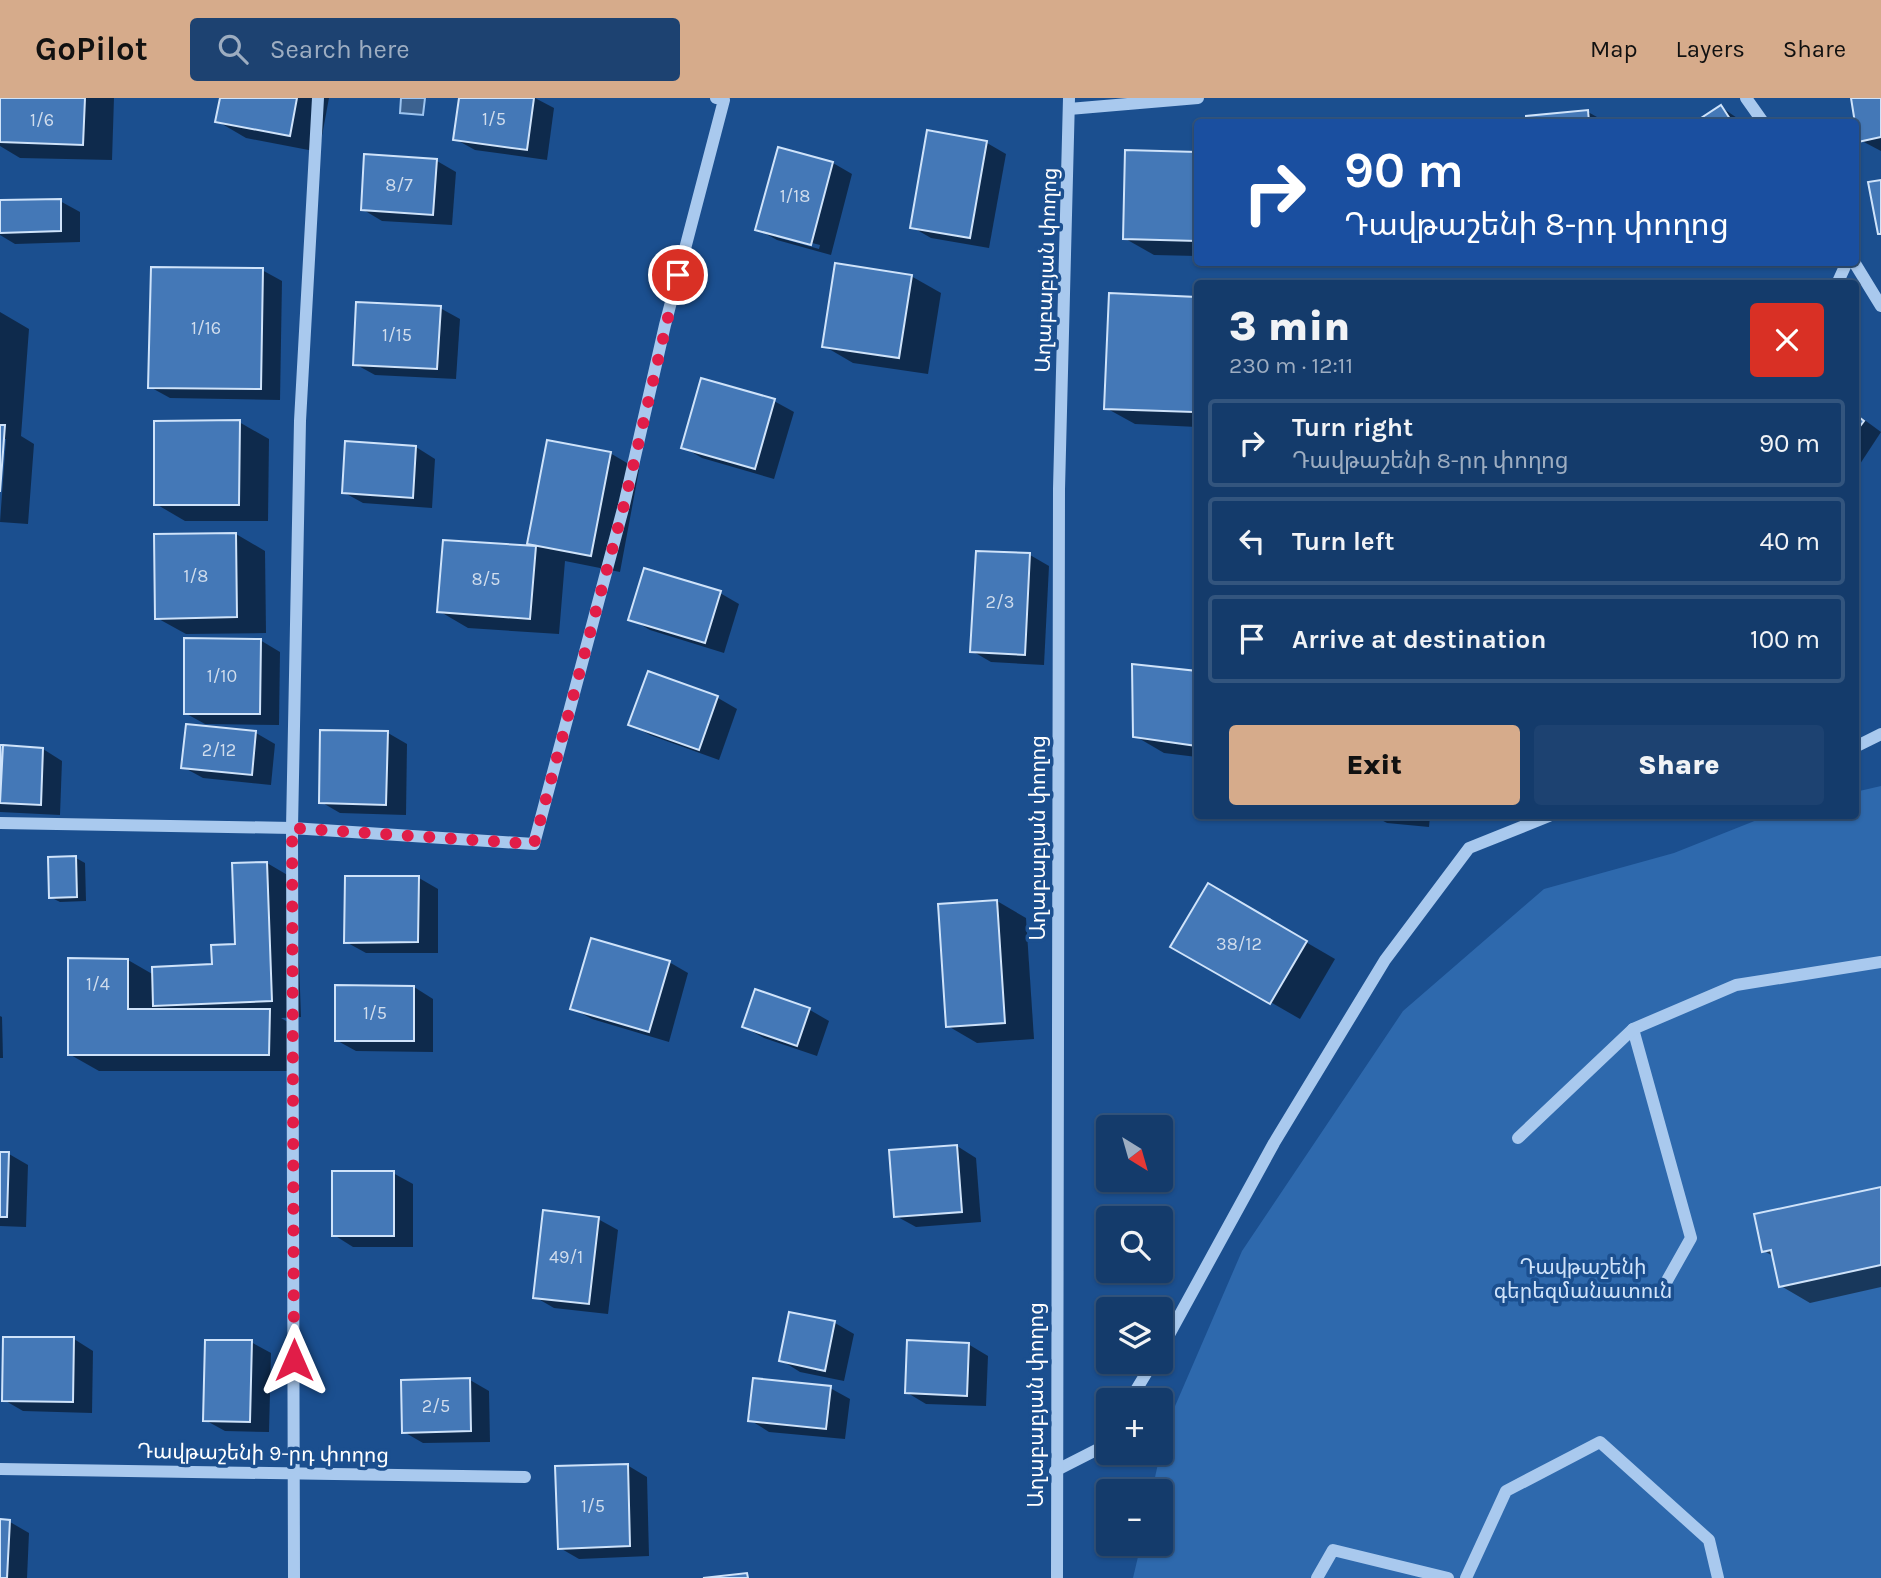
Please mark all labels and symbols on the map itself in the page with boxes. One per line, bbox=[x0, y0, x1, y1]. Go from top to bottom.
house number: 1/5 bbox=[482, 108, 506, 130]
house number: 1/6 bbox=[30, 109, 54, 131]
street label: Աղաբաբյան փողոց bbox=[1030, 167, 1062, 373]
house number: 8/7 bbox=[385, 174, 413, 196]
house number: 1/18 bbox=[780, 185, 810, 207]
pin bbox=[648, 245, 708, 305]
house number: 1/16 bbox=[191, 317, 221, 339]
house number: 1/15 bbox=[382, 324, 412, 346]
house number: 1/8 bbox=[184, 565, 208, 587]
house number: 8/5 bbox=[472, 568, 501, 590]
house number: 2/3 bbox=[986, 591, 1014, 613]
house number: 1/10 bbox=[207, 665, 237, 687]
street label: Աղաբաբյան փողոց bbox=[1026, 735, 1050, 941]
house number: 2/12 bbox=[202, 739, 236, 761]
house number: 38/12 bbox=[1216, 933, 1262, 955]
house number: 1/4 bbox=[86, 973, 110, 995]
house number: 1/5 bbox=[363, 1002, 387, 1024]
north arrow bbox=[1096, 1115, 1172, 1192]
house number: 49/1 bbox=[549, 1246, 583, 1268]
park label: Դավթաշենի գերեզմանատուն bbox=[1494, 1255, 1672, 1303]
street label: Աղաբաբյան փողոց bbox=[1024, 1302, 1048, 1508]
position arrow bbox=[257, 1323, 331, 1397]
house number: 2/5 bbox=[422, 1395, 450, 1417]
street label: Դավթաշենի 9-րդ փողոց bbox=[137, 1439, 389, 1467]
house number: 1/5 bbox=[581, 1495, 605, 1517]

